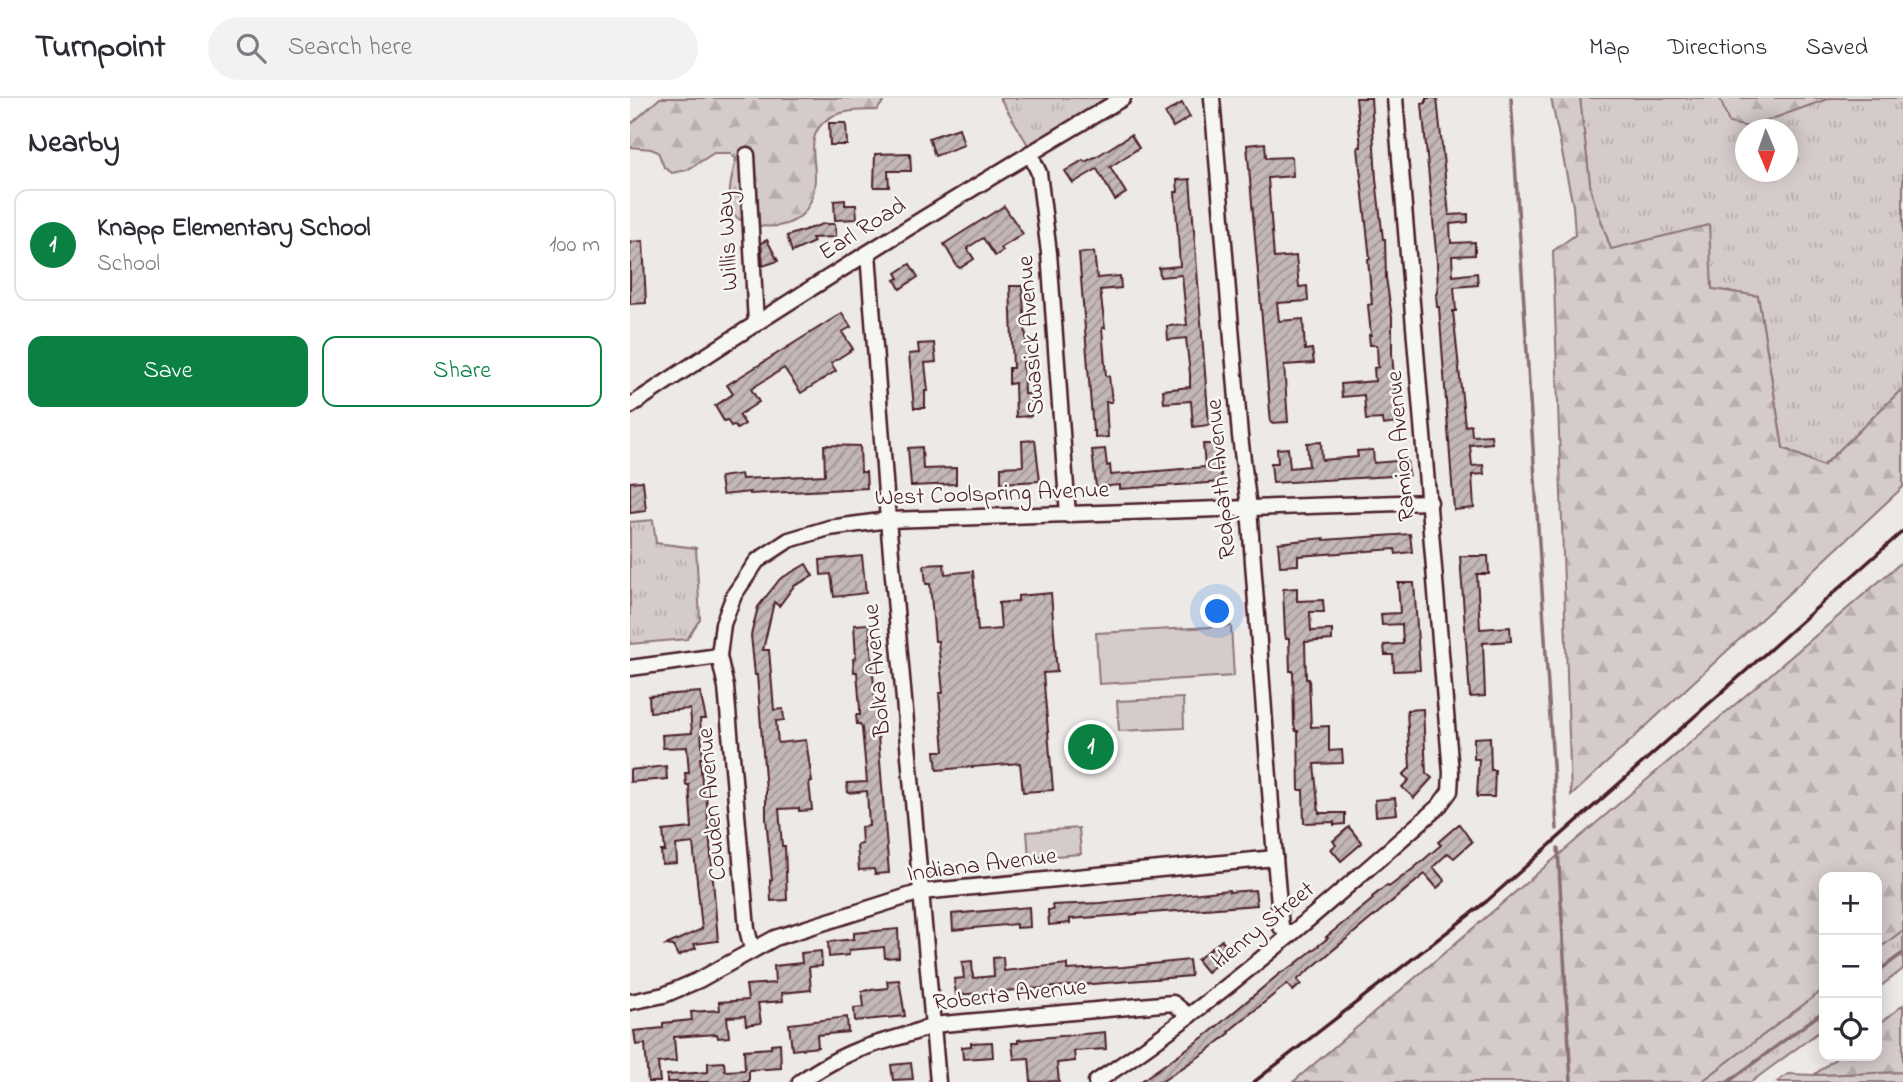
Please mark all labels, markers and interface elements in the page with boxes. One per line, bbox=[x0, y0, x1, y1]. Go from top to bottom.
search box bbox=[208, 17, 698, 80]
text: Turnpoint bbox=[35, 24, 166, 72]
icon: search bbox=[232, 29, 270, 67]
text: Search here bbox=[288, 29, 412, 67]
text: Map bbox=[1589, 31, 1630, 66]
text: Directions bbox=[1668, 31, 1767, 66]
text: Saved bbox=[1805, 31, 1868, 66]
north arrow bbox=[1735, 119, 1798, 182]
text: Nearby bbox=[28, 122, 120, 166]
street label: Earl Road bbox=[813, 189, 914, 271]
street label: Willis Way bbox=[709, 190, 750, 292]
text: Knapp Elementary School bbox=[97, 210, 371, 248]
text: 1 bbox=[49, 229, 57, 262]
text: 100 m bbox=[549, 229, 600, 262]
text: School bbox=[97, 248, 160, 281]
street label: Swasick Avenue bbox=[1009, 254, 1055, 416]
button: Save bbox=[28, 336, 308, 407]
button: Share bbox=[322, 336, 602, 407]
street label: Ramion Avenue bbox=[1378, 369, 1426, 523]
street label: Redpath Avenue bbox=[1198, 397, 1246, 561]
street label: West Coolspring Avenue bbox=[874, 473, 1110, 517]
your location bbox=[1200, 594, 1234, 628]
street label: Bolka Avenue bbox=[855, 602, 901, 739]
pin: 1 bbox=[1068, 721, 1114, 773]
street label: Couden Avenue bbox=[689, 726, 737, 882]
street label: Indiana Avenue bbox=[905, 839, 1059, 893]
map controls bbox=[1819, 872, 1882, 1061]
button: + bbox=[1819, 872, 1882, 935]
street label: Henry Street bbox=[1205, 873, 1324, 979]
button: − bbox=[1819, 935, 1882, 998]
street label: Roberta Avenue bbox=[931, 970, 1089, 1021]
button: locate bbox=[1819, 998, 1882, 1061]

